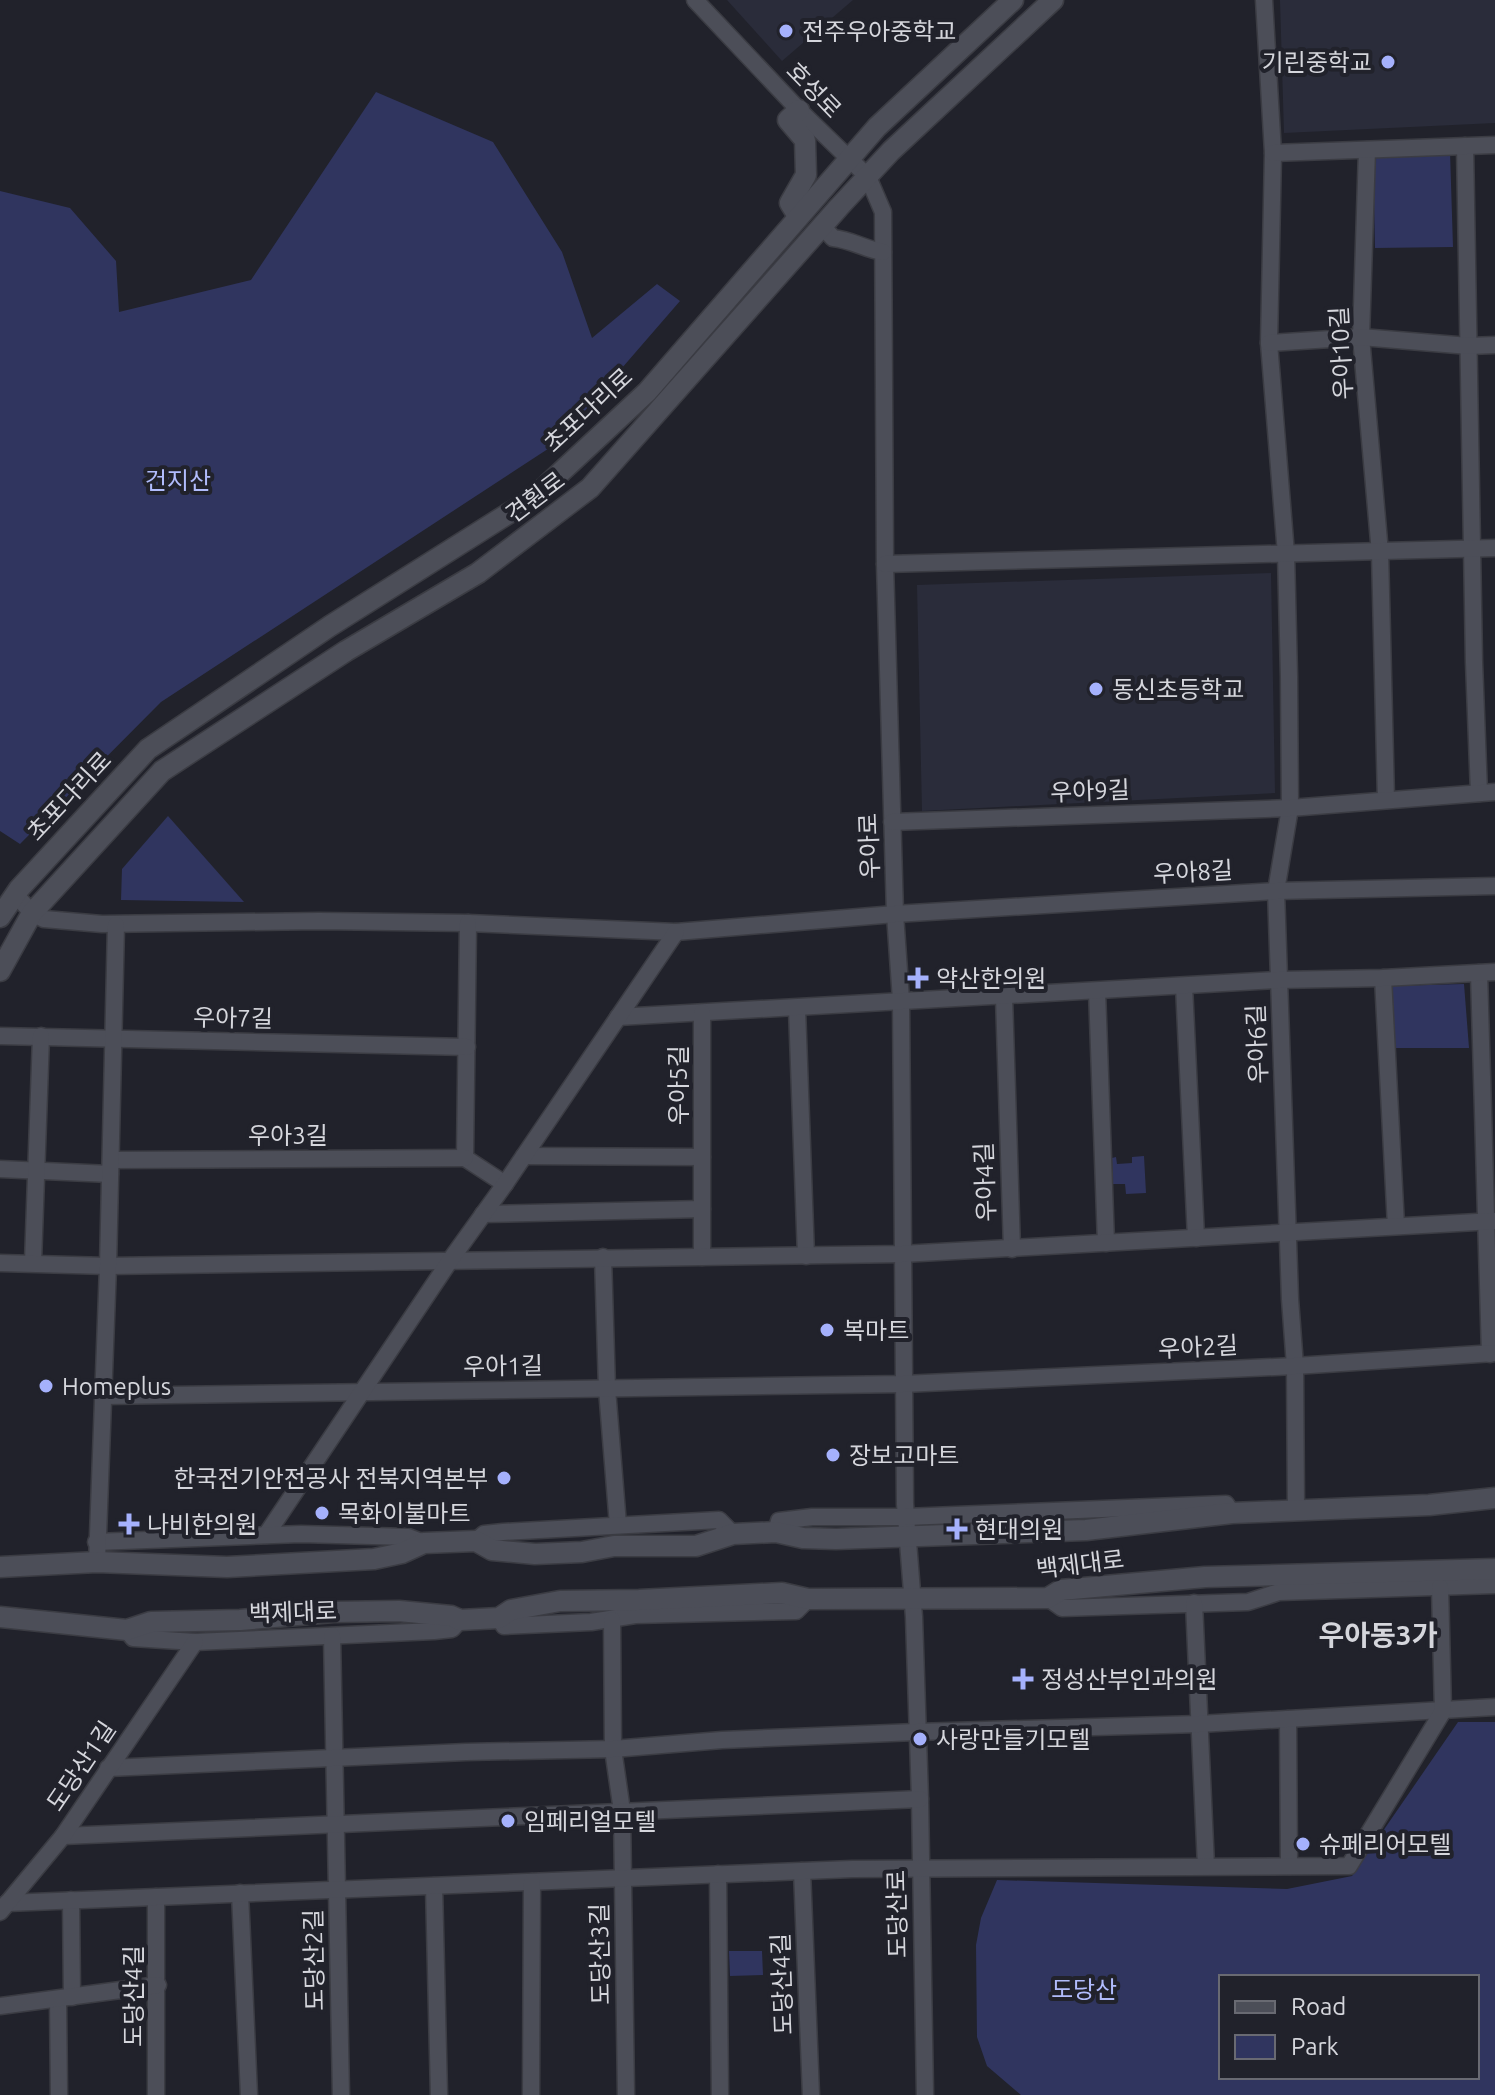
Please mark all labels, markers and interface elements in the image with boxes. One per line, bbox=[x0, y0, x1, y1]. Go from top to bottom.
place label: 전주우아중학교 bbox=[802, 18, 957, 45]
marker: 전주우아중학교 bbox=[777, 22, 795, 40]
place label: 기린중학교 bbox=[1262, 49, 1372, 76]
marker: 기린중학교 bbox=[1379, 53, 1397, 71]
street label: 호성로 bbox=[781, 57, 847, 123]
street label: 우아10길 bbox=[1325, 306, 1357, 400]
street label: 초포다리로 bbox=[538, 362, 638, 458]
street label: 견훤로 bbox=[500, 466, 570, 528]
park label: 건지산 bbox=[145, 467, 211, 494]
place label: 동신초등학교 bbox=[1112, 676, 1244, 703]
marker: 동신초등학교 bbox=[1087, 680, 1105, 698]
street label: 초포다리로 bbox=[21, 746, 117, 846]
street label: 우아9길 bbox=[1050, 776, 1130, 806]
street label: 우아로 bbox=[854, 812, 884, 880]
street label: 우아8길 bbox=[1152, 856, 1234, 888]
place label: 약산한의원 bbox=[936, 965, 1046, 992]
marker: 약산한의원 bbox=[907, 967, 929, 989]
street label: 우아7길 bbox=[193, 1004, 273, 1032]
street label: 우아6길 bbox=[1242, 1004, 1272, 1084]
street label: 우아5길 bbox=[665, 1045, 692, 1125]
street label: 우아3길 bbox=[248, 1122, 328, 1149]
street label: 우아4길 bbox=[970, 1142, 1000, 1222]
place label: 복마트 bbox=[843, 1317, 909, 1344]
marker: 복마트 bbox=[818, 1321, 836, 1339]
street label: 우아2길 bbox=[1157, 1331, 1239, 1363]
street label: 우아1길 bbox=[463, 1352, 543, 1380]
place label: Homeplus bbox=[62, 1373, 171, 1400]
marker: Homeplus bbox=[37, 1377, 55, 1395]
place label: 장보고마트 bbox=[849, 1442, 959, 1469]
marker: 장보고마트 bbox=[824, 1446, 842, 1464]
place label: 한국전기안전공사 전북지역본부 bbox=[173, 1465, 488, 1492]
marker: 한국전기안전공사 전북지역본부 bbox=[495, 1469, 513, 1487]
place label: 목화이불마트 bbox=[338, 1500, 470, 1527]
marker: 목화이불마트 bbox=[313, 1504, 331, 1522]
place label: 나비한의원 bbox=[147, 1511, 257, 1538]
marker: 나비한의원 bbox=[118, 1513, 140, 1535]
place label: 현대의원 bbox=[975, 1516, 1063, 1543]
marker: 현대의원 bbox=[946, 1518, 968, 1540]
street label: 백제대로 bbox=[1035, 1545, 1125, 1583]
street label: 백제대로 bbox=[248, 1597, 338, 1627]
district label: 우아동3가 bbox=[1319, 1619, 1438, 1650]
place label: 정성산부인과의원 bbox=[1041, 1666, 1218, 1693]
marker: 정성산부인과의원 bbox=[1012, 1668, 1034, 1690]
street label: 도당산1길 bbox=[41, 1716, 121, 1816]
place label: 사랑만들기모텔 bbox=[936, 1726, 1091, 1753]
marker: 사랑만들기모텔 bbox=[911, 1730, 929, 1748]
place label: 임페리얼모텔 bbox=[524, 1808, 656, 1835]
marker: 임페리얼모텔 bbox=[499, 1812, 517, 1830]
place label: 슈페리어모텔 bbox=[1319, 1831, 1451, 1858]
marker: 슈페리어모텔 bbox=[1294, 1835, 1312, 1853]
street label: 도당산로 bbox=[883, 1870, 911, 1958]
street label: 도당산3길 bbox=[586, 1903, 614, 2005]
street label: 도당산2길 bbox=[300, 1909, 328, 2011]
street label: 도당산4길 bbox=[767, 1933, 797, 2035]
street label: 도당산4길 bbox=[120, 1945, 147, 2047]
legend bbox=[1219, 1975, 1479, 2079]
park label: 도당산 bbox=[1051, 1976, 1117, 2003]
text: Road bbox=[1291, 1993, 1346, 2020]
text: Park bbox=[1291, 2033, 1339, 2060]

